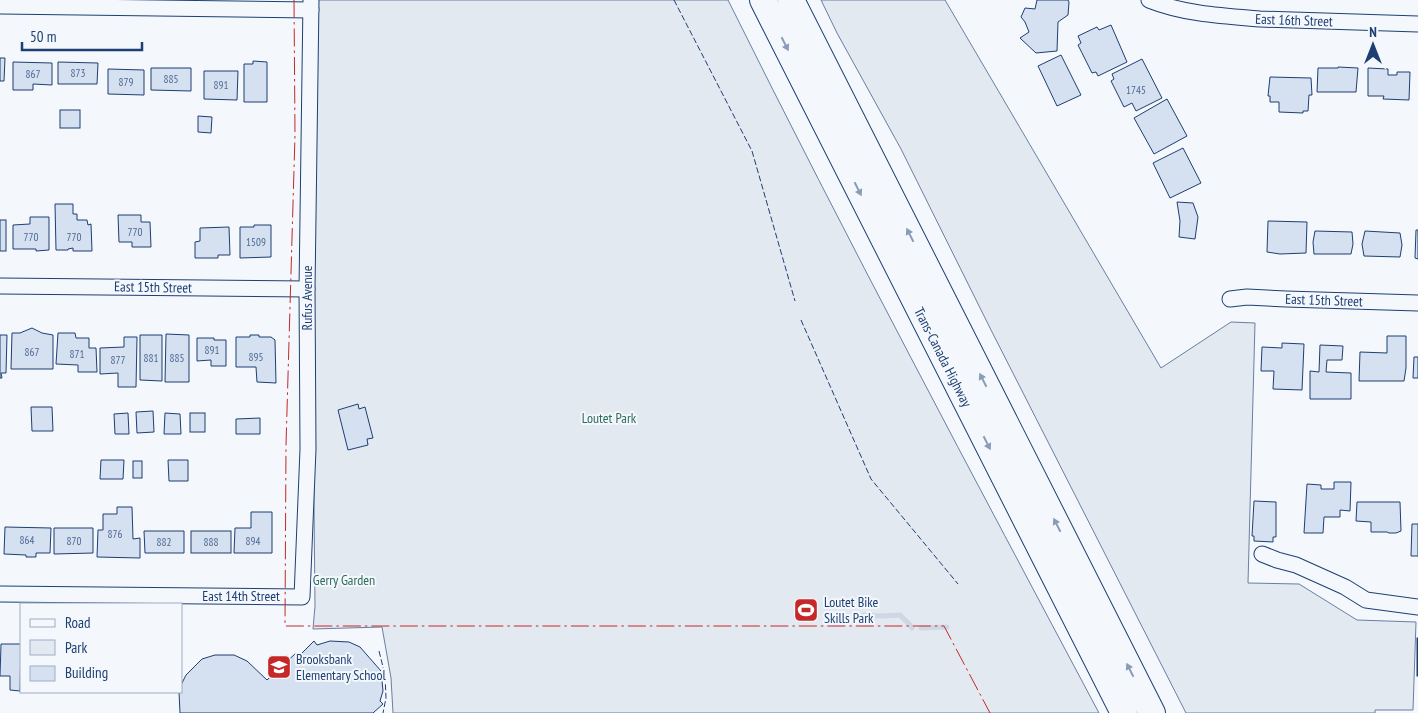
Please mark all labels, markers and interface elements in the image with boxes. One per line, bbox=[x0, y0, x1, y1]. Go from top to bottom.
street label: East 16th Street bbox=[1255, 10, 1333, 30]
scale bar bbox=[22, 20, 142, 52]
north arrow bbox=[1348, 20, 1398, 70]
text: N bbox=[1369, 23, 1377, 41]
text: 50 m bbox=[30, 27, 56, 46]
one-way arrow bbox=[781, 36, 789, 51]
house number: 873 bbox=[71, 66, 85, 80]
house number: 867 bbox=[26, 67, 40, 81]
house number: 885 bbox=[164, 72, 178, 86]
house number: 879 bbox=[119, 75, 133, 89]
house number: 891 bbox=[214, 78, 228, 92]
house number: 1745 bbox=[1126, 83, 1146, 97]
one-way arrow bbox=[854, 181, 862, 196]
house number: 770 bbox=[128, 225, 142, 239]
one-way arrow bbox=[906, 228, 914, 242]
house number: 770 bbox=[24, 230, 38, 244]
house number: 770 bbox=[67, 230, 81, 244]
house number: 1509 bbox=[246, 235, 266, 249]
street label: Rufus Avenue bbox=[298, 265, 316, 331]
street label: East 15th Street bbox=[114, 277, 192, 297]
street label: East 15th Street bbox=[1285, 290, 1363, 310]
street label: Trans-Canada Highway bbox=[910, 304, 976, 411]
house number: 891 bbox=[205, 343, 219, 357]
house number: 867 bbox=[25, 345, 39, 359]
house number: 871 bbox=[70, 347, 84, 361]
house number: 895 bbox=[249, 350, 263, 364]
house number: 881 bbox=[144, 351, 158, 365]
house number: 885 bbox=[170, 351, 184, 365]
house number: 877 bbox=[111, 353, 125, 367]
one-way arrow bbox=[979, 373, 987, 387]
park label: Loutet Park bbox=[582, 409, 637, 427]
one-way arrow bbox=[983, 436, 991, 450]
one-way arrow bbox=[1052, 518, 1060, 532]
house number: 876 bbox=[108, 527, 122, 541]
house number: 864 bbox=[20, 533, 34, 547]
house number: 870 bbox=[67, 534, 81, 548]
house number: 894 bbox=[246, 534, 260, 548]
house number: 882 bbox=[157, 535, 171, 549]
house number: 888 bbox=[204, 535, 218, 549]
park label: Gerry Garden bbox=[313, 571, 375, 589]
street label: East 14th Street bbox=[202, 587, 280, 605]
place label: Loutet Bike Skills Park bbox=[824, 593, 879, 627]
sports icon: Loutet Bike Skills Park bbox=[793, 597, 819, 623]
legend bbox=[20, 603, 182, 693]
text: Road bbox=[65, 613, 91, 632]
text: Park bbox=[65, 638, 87, 657]
place label: Brooksbank Elementary School bbox=[296, 650, 386, 684]
school or university icon: Brooksbank Elementary School bbox=[266, 654, 292, 680]
one-way arrow bbox=[1126, 662, 1134, 677]
text: Building bbox=[65, 663, 108, 682]

